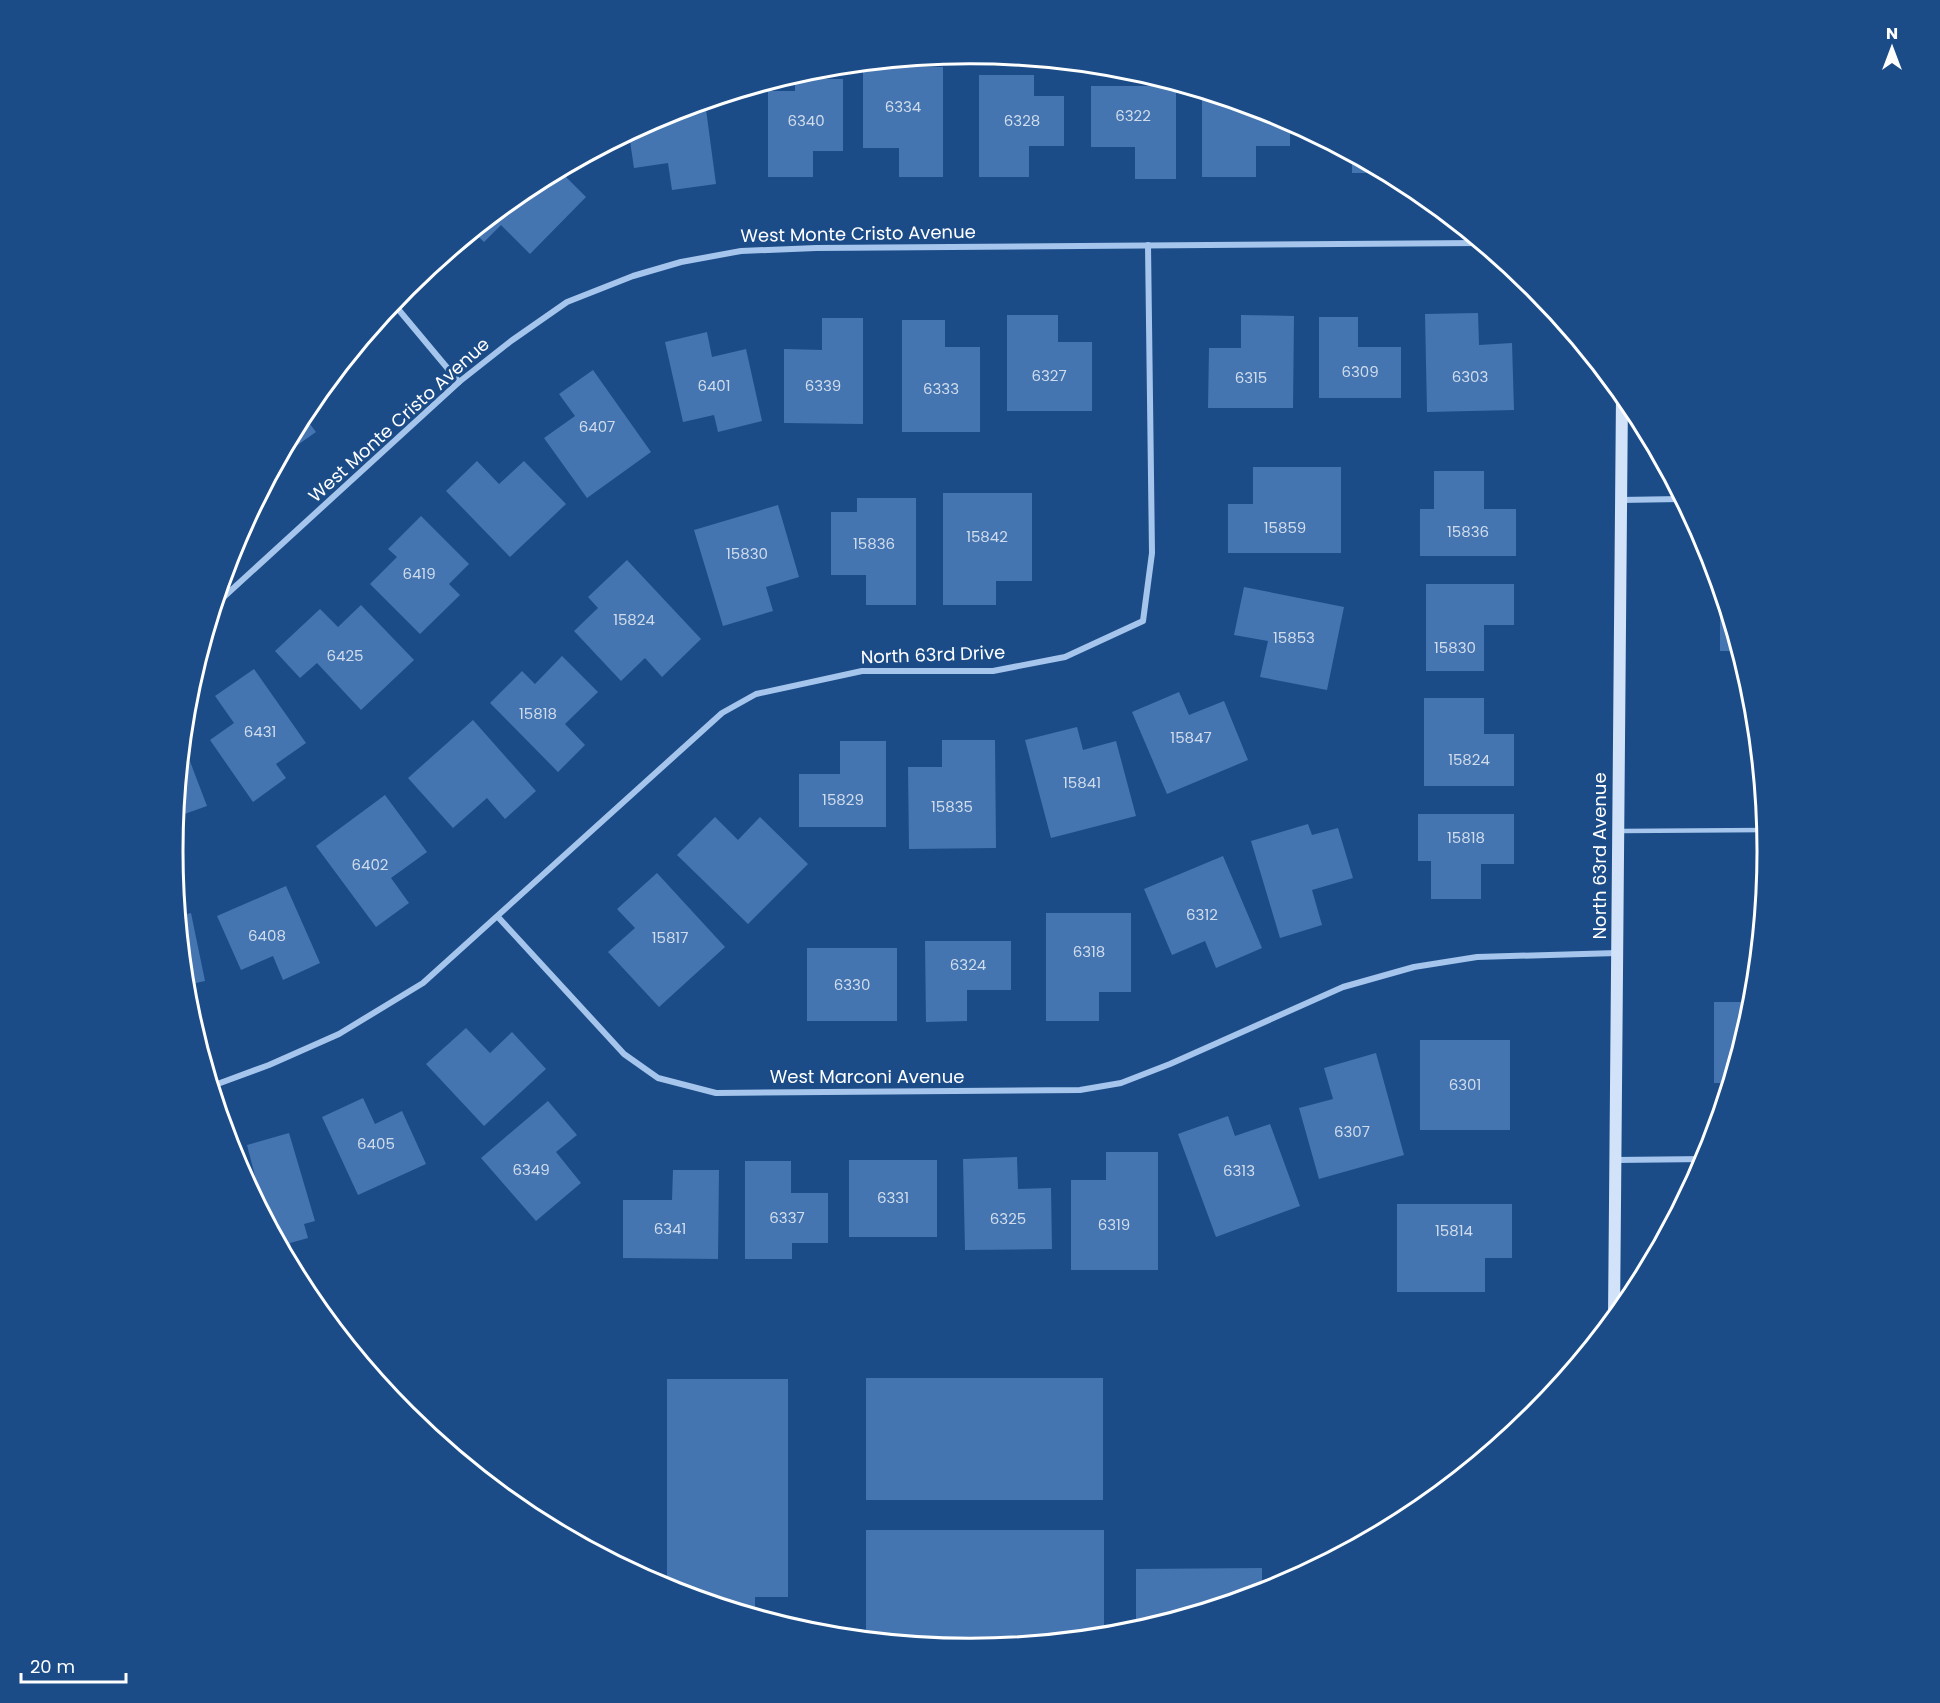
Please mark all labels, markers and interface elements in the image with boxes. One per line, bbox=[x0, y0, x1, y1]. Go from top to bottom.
north arrow bbox=[1862, 18, 1922, 78]
text: N bbox=[1886, 22, 1898, 45]
house number: 6334 bbox=[885, 96, 921, 117]
house number: 6322 bbox=[1115, 105, 1151, 126]
house number: 6340 bbox=[787, 110, 825, 131]
house number: 6328 bbox=[1004, 110, 1040, 131]
street label: West Monte Cristo Avenue bbox=[740, 219, 976, 248]
street label: West Monte Cristo Avenue bbox=[303, 332, 495, 508]
house number: 6309 bbox=[1341, 361, 1379, 382]
house number: 6327 bbox=[1031, 365, 1067, 386]
house number: 6303 bbox=[1452, 366, 1488, 387]
house number: 6315 bbox=[1235, 367, 1267, 388]
house number: 6401 bbox=[697, 375, 731, 396]
house number: 6339 bbox=[805, 375, 841, 396]
house number: 6333 bbox=[923, 378, 959, 399]
house number: 6407 bbox=[579, 416, 615, 437]
house number: 15859 bbox=[1264, 517, 1306, 538]
house number: 15836 bbox=[1447, 521, 1489, 542]
house number: 15842 bbox=[966, 526, 1008, 547]
house number: 15836 bbox=[853, 533, 895, 554]
house number: 15830 bbox=[726, 543, 768, 564]
house number: 6419 bbox=[402, 563, 436, 584]
house number: 15824 bbox=[613, 609, 655, 630]
house number: 15853 bbox=[1273, 627, 1315, 648]
house number: 15830 bbox=[1434, 637, 1476, 658]
street label: North 63rd Drive bbox=[860, 639, 1006, 670]
house number: 6425 bbox=[326, 645, 364, 666]
house number: 15818 bbox=[519, 703, 557, 724]
house number: 6431 bbox=[244, 721, 276, 742]
house number: 15847 bbox=[1170, 727, 1212, 748]
house number: 15824 bbox=[1448, 749, 1490, 770]
house number: 15841 bbox=[1063, 772, 1101, 793]
street label: North 63rd Avenue bbox=[1587, 772, 1612, 940]
house number: 15829 bbox=[822, 789, 864, 810]
house number: 15835 bbox=[931, 796, 973, 817]
house number: 15818 bbox=[1447, 827, 1485, 848]
house number: 6402 bbox=[351, 854, 389, 875]
house number: 6312 bbox=[1186, 904, 1218, 925]
house number: 6408 bbox=[248, 925, 286, 946]
house number: 15817 bbox=[652, 927, 688, 948]
house number: 6318 bbox=[1073, 941, 1105, 962]
house number: 6324 bbox=[950, 954, 986, 975]
house number: 6330 bbox=[834, 974, 870, 995]
street label: West Marconi Avenue bbox=[770, 1064, 964, 1089]
house number: 6301 bbox=[1449, 1074, 1481, 1095]
house number: 6307 bbox=[1334, 1121, 1370, 1142]
house number: 6405 bbox=[357, 1133, 395, 1154]
house number: 6349 bbox=[512, 1159, 550, 1180]
house number: 6313 bbox=[1223, 1160, 1255, 1181]
house number: 6331 bbox=[877, 1187, 909, 1208]
house number: 6337 bbox=[769, 1207, 805, 1228]
house number: 6325 bbox=[990, 1208, 1026, 1229]
house number: 6319 bbox=[1098, 1214, 1130, 1235]
house number: 6341 bbox=[654, 1218, 686, 1239]
house number: 15814 bbox=[1435, 1220, 1473, 1241]
scale bar bbox=[21, 1646, 126, 1684]
text: 20 m bbox=[30, 1654, 75, 1679]

